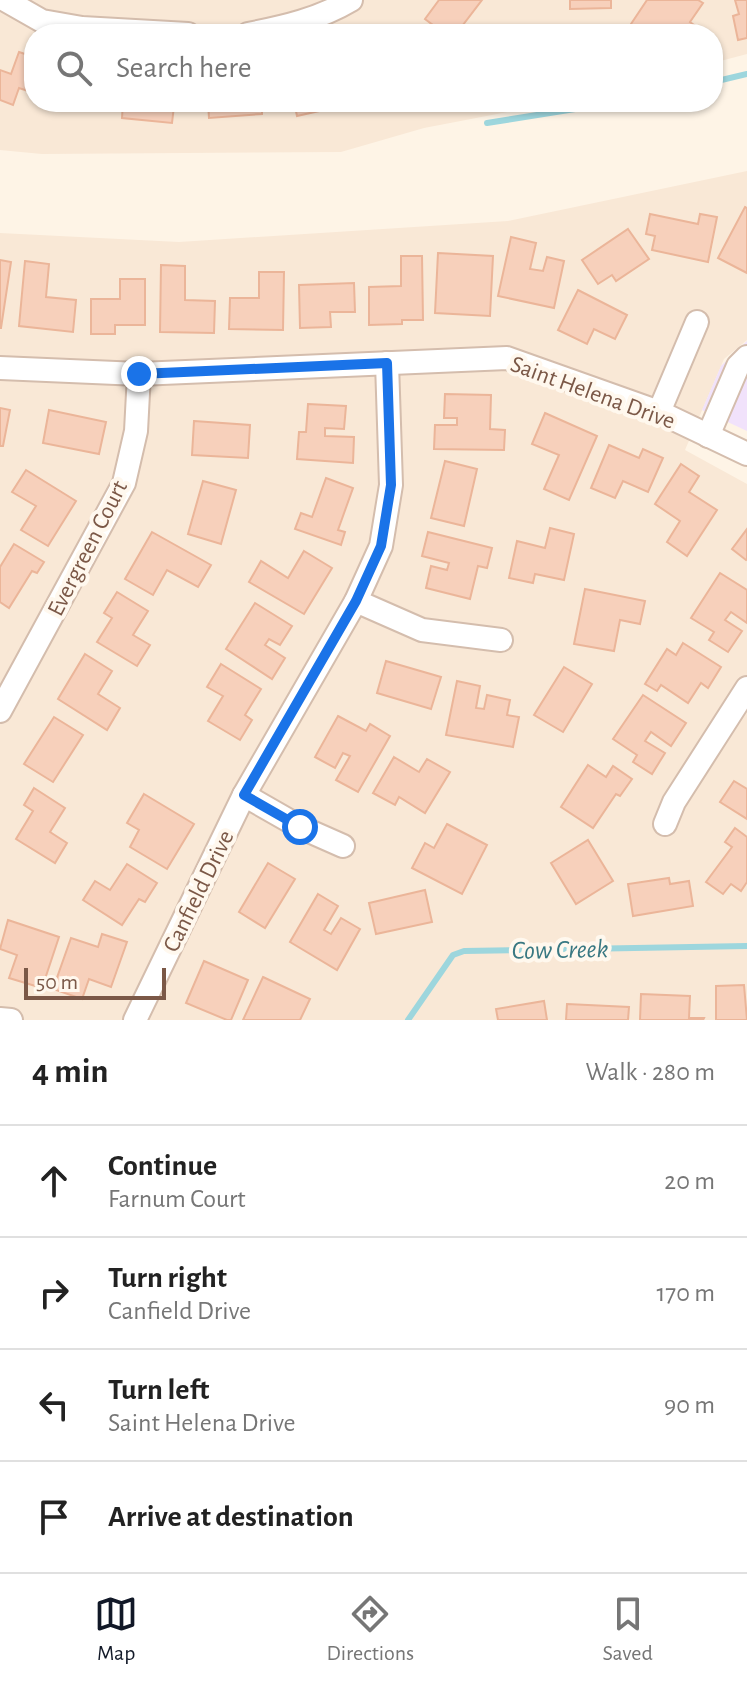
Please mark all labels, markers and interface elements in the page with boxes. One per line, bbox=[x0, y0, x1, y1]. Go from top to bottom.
search box bbox=[24, 24, 723, 112]
icon: search bbox=[52, 46, 96, 90]
text: Search here bbox=[116, 53, 252, 83]
street label: Saint Helena Drive bbox=[507, 352, 678, 434]
route end bbox=[121, 356, 157, 392]
street label: Evergreen Court bbox=[43, 477, 132, 620]
route start bbox=[282, 809, 318, 845]
street label: Canfield Drive bbox=[159, 827, 239, 956]
water label: Cow Creek bbox=[511, 936, 609, 964]
scale bar bbox=[24, 964, 166, 1000]
text: 50 m bbox=[36, 971, 78, 993]
text: 4 min bbox=[32, 1055, 109, 1089]
text: Walk · 280 m bbox=[585, 1059, 715, 1085]
text: Continue bbox=[108, 1151, 217, 1181]
icon: ahead bbox=[32, 1159, 76, 1203]
text: 20 m bbox=[664, 1168, 715, 1194]
text: Farnum Court bbox=[108, 1186, 246, 1212]
text: Turn right bbox=[108, 1263, 227, 1293]
icon: right bbox=[32, 1271, 76, 1315]
text: 170 m bbox=[656, 1280, 715, 1306]
text: Canfield Drive bbox=[108, 1298, 251, 1324]
text: Turn left bbox=[108, 1375, 209, 1405]
icon: left bbox=[32, 1383, 76, 1427]
text: 90 m bbox=[664, 1392, 715, 1418]
text: Saint Helena Drive bbox=[108, 1410, 296, 1436]
icon: arrive bbox=[32, 1495, 76, 1539]
text: Arrive at destination bbox=[108, 1502, 354, 1532]
tab: Map bbox=[94, 1592, 138, 1666]
tab: Directions bbox=[326, 1592, 414, 1666]
tab: Saved bbox=[602, 1592, 653, 1666]

